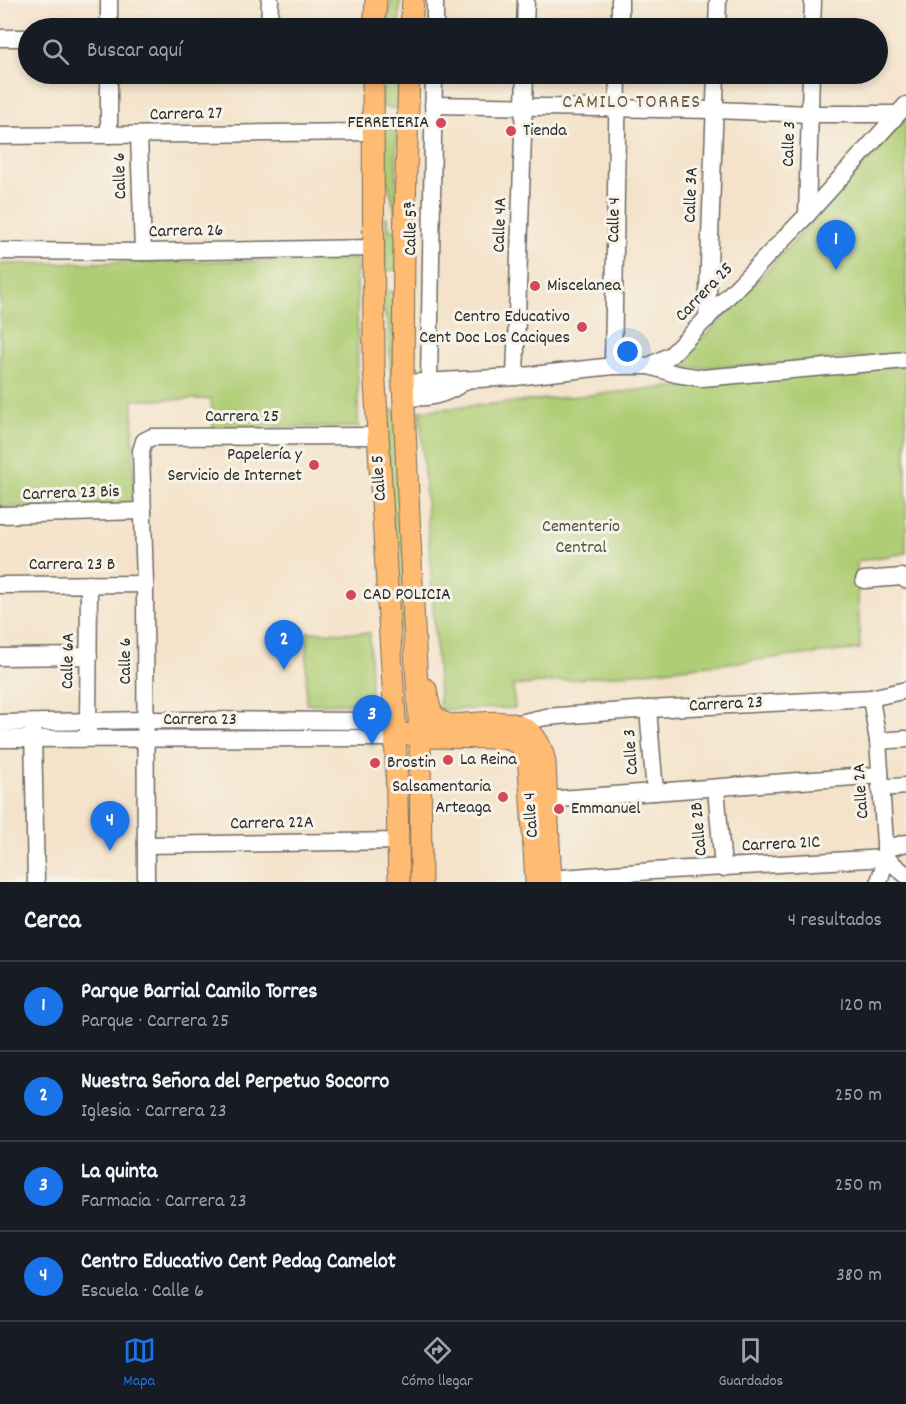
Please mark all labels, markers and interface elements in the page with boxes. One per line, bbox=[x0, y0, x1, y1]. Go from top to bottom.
search box bbox=[18, 18, 888, 84]
icon: search bbox=[39, 35, 72, 68]
text: Buscar aquí bbox=[87, 36, 182, 67]
district label: CAMILO TORRES bbox=[562, 89, 702, 117]
street label: Carrera 27 bbox=[149, 102, 223, 128]
place label: FERRETERIA bbox=[348, 111, 429, 136]
marker: FERRETERIA bbox=[434, 116, 448, 130]
place label: Tienda bbox=[523, 119, 567, 144]
street label: Calle 3 bbox=[777, 121, 803, 167]
marker: Tienda bbox=[504, 124, 518, 138]
street label: Calle 6 bbox=[108, 152, 134, 200]
street label: Calle 3A bbox=[679, 167, 705, 223]
street label: Calle 4A bbox=[488, 197, 514, 253]
street label: Calle 4 bbox=[602, 197, 628, 243]
street label: Calle 5ª bbox=[399, 200, 425, 256]
street label: Carrera 26 bbox=[149, 219, 223, 245]
pin: 1 bbox=[816, 220, 856, 270]
street label: Carrera 25 bbox=[670, 258, 740, 328]
place label: Miscelanea bbox=[547, 274, 622, 299]
marker: Miscelanea bbox=[528, 279, 542, 293]
place label: Centro Educativo Cent Doc Los Caciques bbox=[419, 305, 570, 351]
marker: Centro Educativo Cent Doc Los Caciques bbox=[575, 320, 589, 334]
your location bbox=[613, 337, 642, 366]
street label: Carrera 25 bbox=[205, 405, 279, 430]
place label: Papelería y Servicio de Internet bbox=[168, 443, 303, 489]
street label: Calle 5 bbox=[366, 454, 394, 502]
marker: Papelería y Servicio de Internet bbox=[307, 458, 321, 472]
street label: Carrera 23 Bis bbox=[22, 480, 120, 508]
park label: Cementerio Central bbox=[542, 515, 620, 561]
street label: Carrera 23 B bbox=[29, 553, 115, 578]
place label: CAD POLICIA bbox=[363, 583, 451, 608]
marker: CAD POLICIA bbox=[344, 588, 358, 602]
pin: 2 bbox=[264, 620, 304, 670]
street label: Calle 6A bbox=[56, 632, 82, 690]
street label: Calle 6 bbox=[114, 638, 139, 684]
street label: Carrera 23 bbox=[689, 691, 763, 719]
pin: 3 bbox=[352, 696, 392, 745]
street label: Carrera 23 bbox=[163, 708, 237, 733]
street label: Calle 3 bbox=[618, 728, 646, 776]
place label: La Reina bbox=[460, 748, 517, 773]
place label: Brostin bbox=[387, 751, 436, 776]
marker: La Reina bbox=[441, 753, 455, 767]
marker: Brostin bbox=[368, 756, 382, 770]
street label: Calle 2A bbox=[848, 762, 876, 820]
place label: Salsamentaria Arteaga bbox=[392, 775, 492, 821]
marker: Salsamentaria Arteaga bbox=[496, 790, 510, 804]
street label: Calle 4 bbox=[518, 791, 546, 839]
place label: Emmanuel bbox=[571, 797, 641, 822]
street label: Calle 2B bbox=[685, 801, 715, 857]
pin: 4 bbox=[90, 802, 130, 851]
marker: Emmanuel bbox=[552, 802, 566, 816]
street label: Carrera 22A bbox=[230, 811, 314, 837]
street label: Carrera 21C bbox=[741, 830, 821, 860]
text: Cerca bbox=[24, 903, 81, 940]
text: 4 resultados bbox=[788, 907, 882, 935]
text: Parque Barrial Camilo Torres bbox=[81, 977, 317, 1008]
text: 1 bbox=[41, 992, 46, 1020]
text: 120 m bbox=[840, 992, 882, 1020]
text: Parque · Carrera 25 bbox=[81, 1008, 229, 1036]
text: Nuestra Señora del Perpetuo Socorro bbox=[81, 1067, 389, 1098]
text: 2 bbox=[39, 1082, 48, 1110]
text: 250 m bbox=[835, 1082, 882, 1110]
text: Iglesia · Carrera 23 bbox=[81, 1098, 227, 1126]
text: La quinta bbox=[81, 1157, 157, 1188]
text: 3 bbox=[39, 1172, 48, 1200]
text: 250 m bbox=[835, 1172, 882, 1200]
text: Farmacia · Carrera 23 bbox=[81, 1188, 247, 1216]
text: Centro Educativo Cent Pedag Camelot bbox=[81, 1247, 396, 1278]
text: 4 bbox=[39, 1262, 48, 1290]
text: 380 m bbox=[836, 1262, 882, 1290]
text: Escuela · Calle 6 bbox=[81, 1278, 204, 1306]
tab: Mapa bbox=[123, 1334, 156, 1393]
tab: Cómo llegar bbox=[401, 1334, 473, 1393]
tab: Guardados bbox=[718, 1334, 783, 1393]

